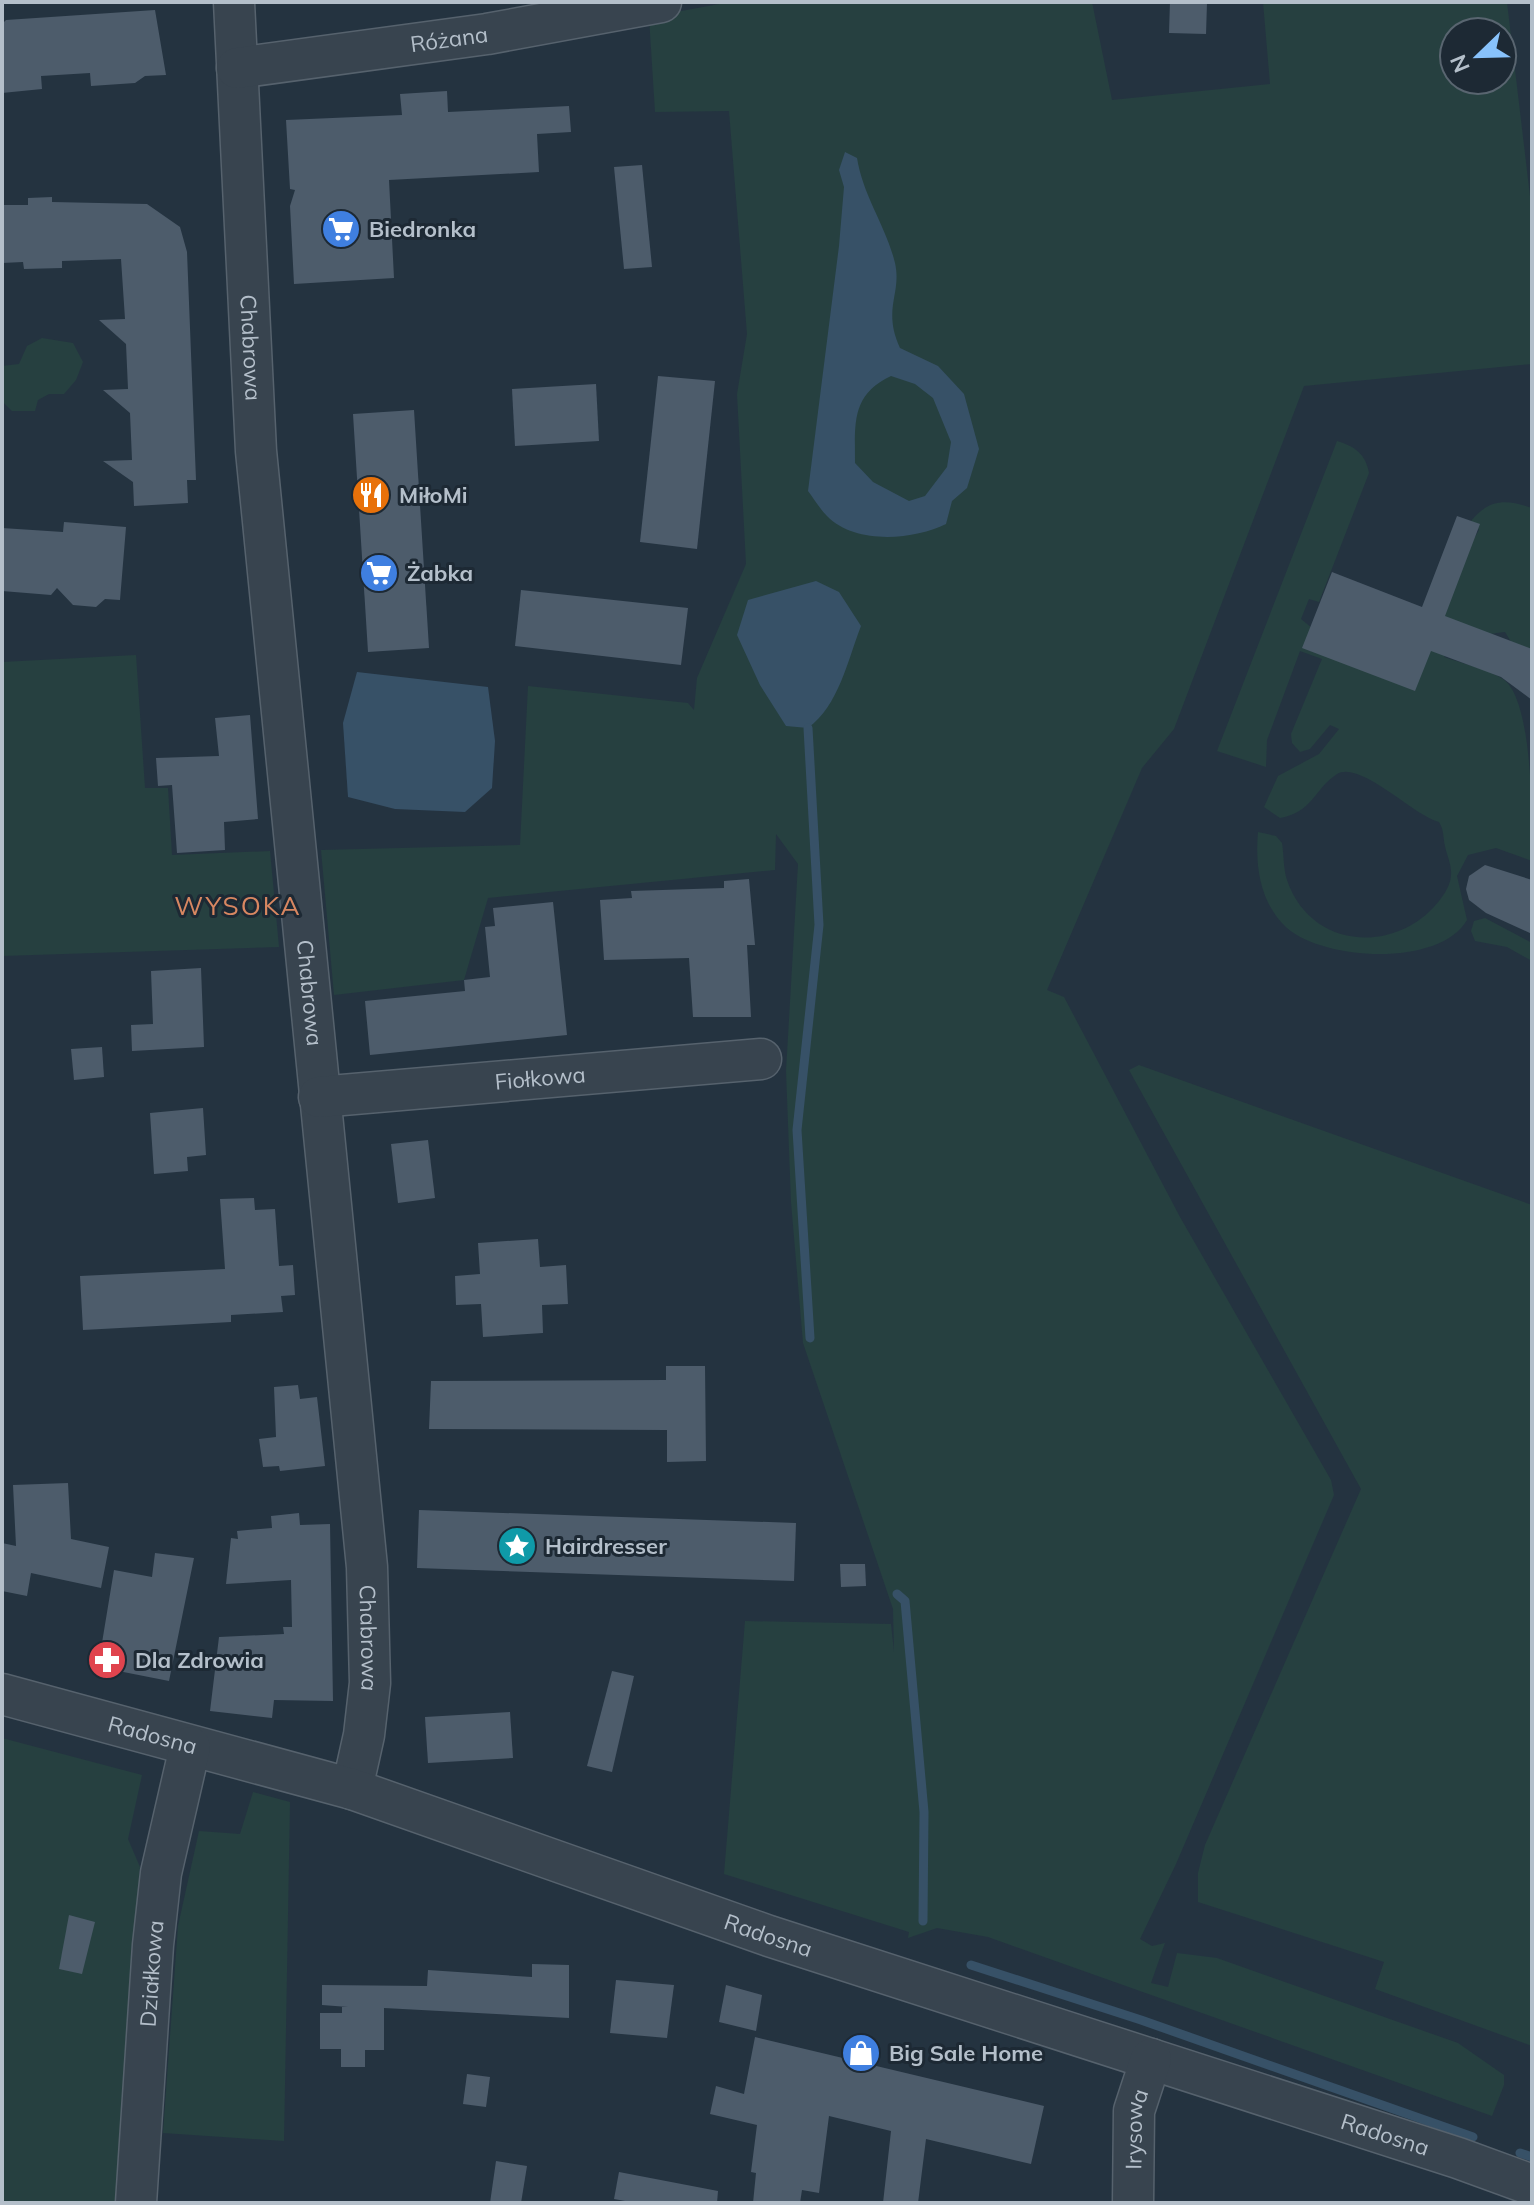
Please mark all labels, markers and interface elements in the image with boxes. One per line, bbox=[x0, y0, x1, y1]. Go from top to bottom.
north arrow bbox=[1438, 16, 1518, 96]
street label: Różana bbox=[409, 20, 490, 58]
text: N bbox=[1443, 51, 1476, 77]
supermarket icon: Biedronka bbox=[320, 208, 362, 250]
place label: Biedronka bbox=[369, 215, 476, 243]
street label: Chabrowa bbox=[234, 294, 268, 402]
restaurant icon: MiłoMi bbox=[350, 474, 392, 516]
place label: MiłoMi bbox=[399, 481, 468, 509]
supermarket icon: Żabka bbox=[358, 552, 400, 594]
place label: Żabka bbox=[407, 559, 473, 587]
district label: WYSOKA bbox=[174, 889, 302, 922]
street label: Chabrowa bbox=[291, 938, 329, 1047]
street label: Fiołkowa bbox=[494, 1060, 587, 1096]
place icon: Hairdresser bbox=[496, 1525, 538, 1567]
place label: Hairdresser bbox=[545, 1532, 667, 1560]
street label: Chabrowa bbox=[353, 1584, 384, 1693]
pharmacy icon: Dla Zdrowia bbox=[86, 1639, 128, 1681]
place label: Dla Zdrowia bbox=[135, 1646, 264, 1674]
street label: Radosna bbox=[105, 1709, 200, 1760]
street label: Radosna bbox=[721, 1907, 816, 1963]
street label: Działkowa bbox=[134, 1919, 170, 2028]
shop icon: Big Sale Home bbox=[840, 2032, 882, 2074]
place label: Big Sale Home bbox=[889, 2039, 1043, 2067]
street label: Irysowa bbox=[1119, 2085, 1154, 2170]
street label: Radosna bbox=[1337, 2107, 1433, 2162]

